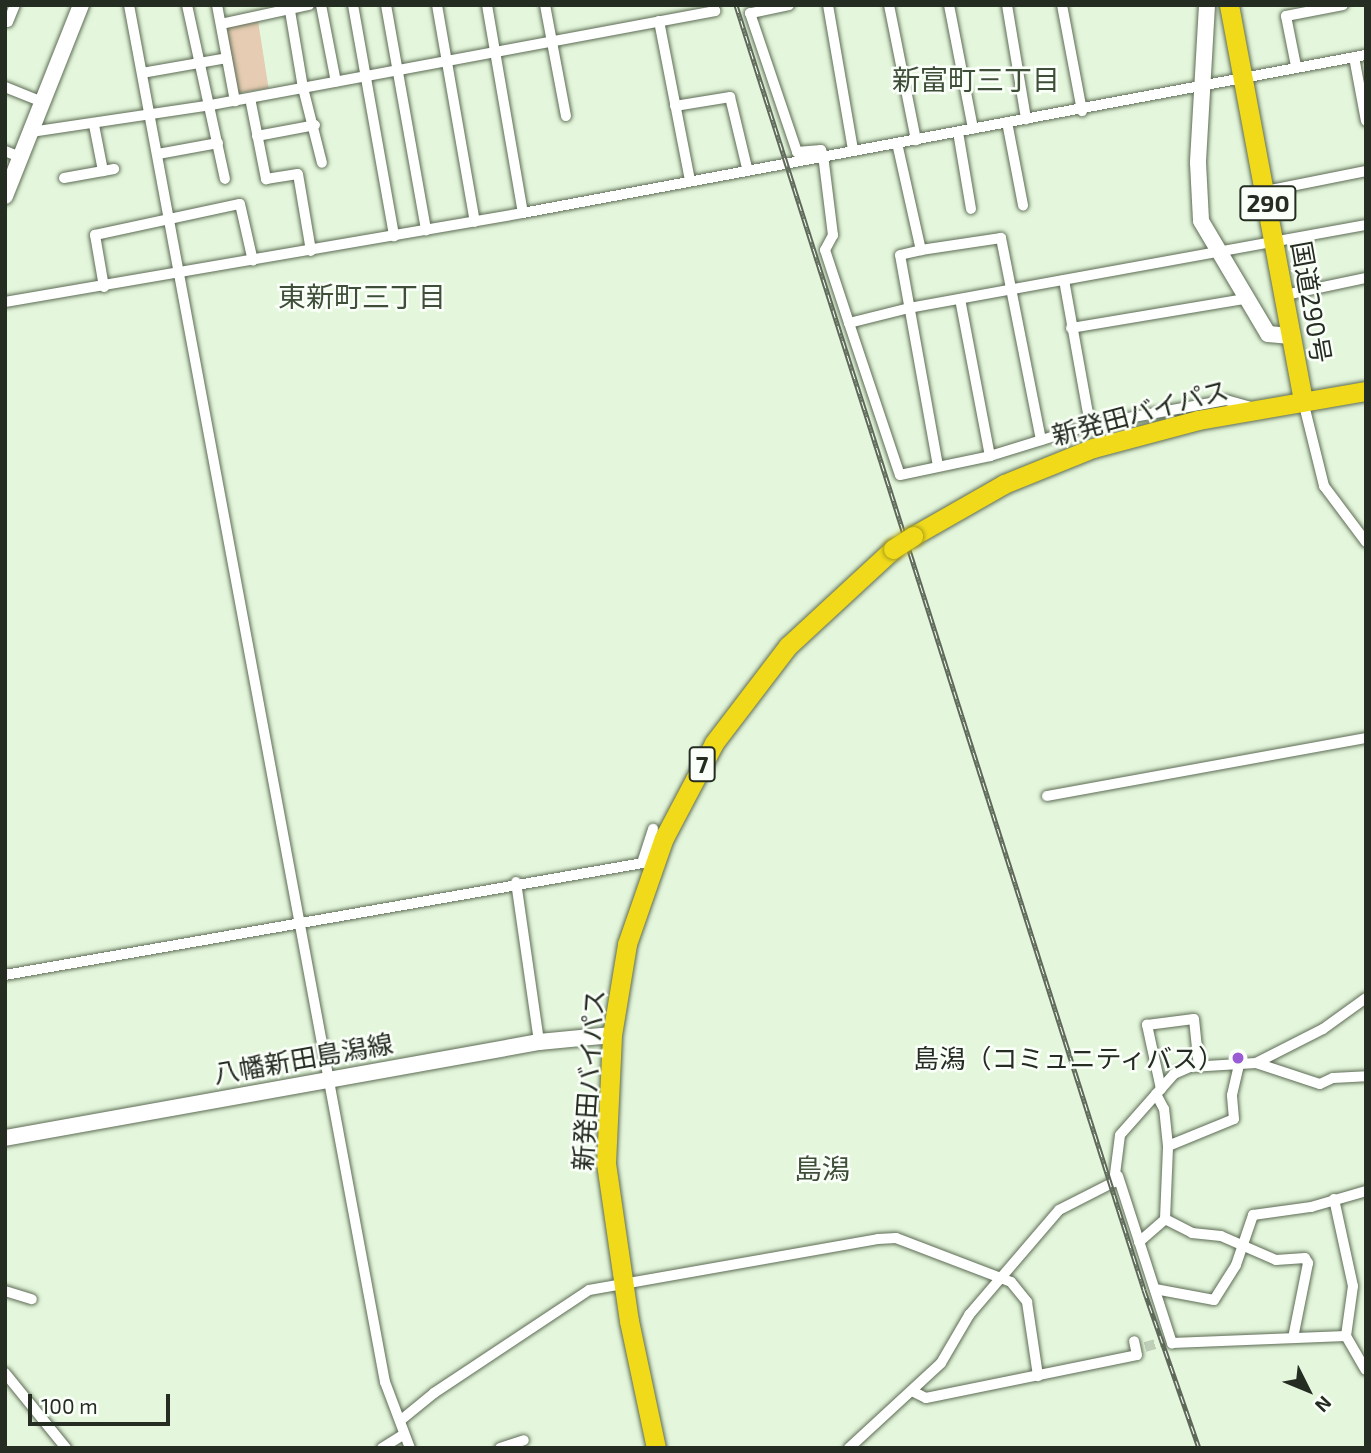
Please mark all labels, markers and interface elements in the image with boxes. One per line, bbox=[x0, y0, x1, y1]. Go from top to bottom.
district label: 新富町三丁目 bbox=[892, 62, 1060, 96]
road number: 290 bbox=[1238, 182, 1298, 224]
street label: 国道290号 bbox=[1286, 239, 1338, 365]
district label: 東新町三丁目 bbox=[278, 279, 446, 313]
street label: 新発田バイパス bbox=[1048, 373, 1232, 451]
road number: 7 bbox=[688, 744, 716, 784]
street label: 新発田バイパス bbox=[566, 988, 610, 1172]
street label: 八幡新田島潟線 bbox=[211, 1027, 395, 1089]
place label: 島潟（コミュニティバス） bbox=[912, 1042, 1224, 1074]
marker: 島潟（コミュニティバス） bbox=[1230, 1050, 1246, 1066]
district label: 島潟 bbox=[794, 1151, 850, 1185]
north arrow bbox=[1273, 1355, 1343, 1425]
scale bar bbox=[32, 1380, 173, 1424]
text: N bbox=[1311, 1392, 1337, 1418]
text: 100 m bbox=[41, 1393, 98, 1418]

